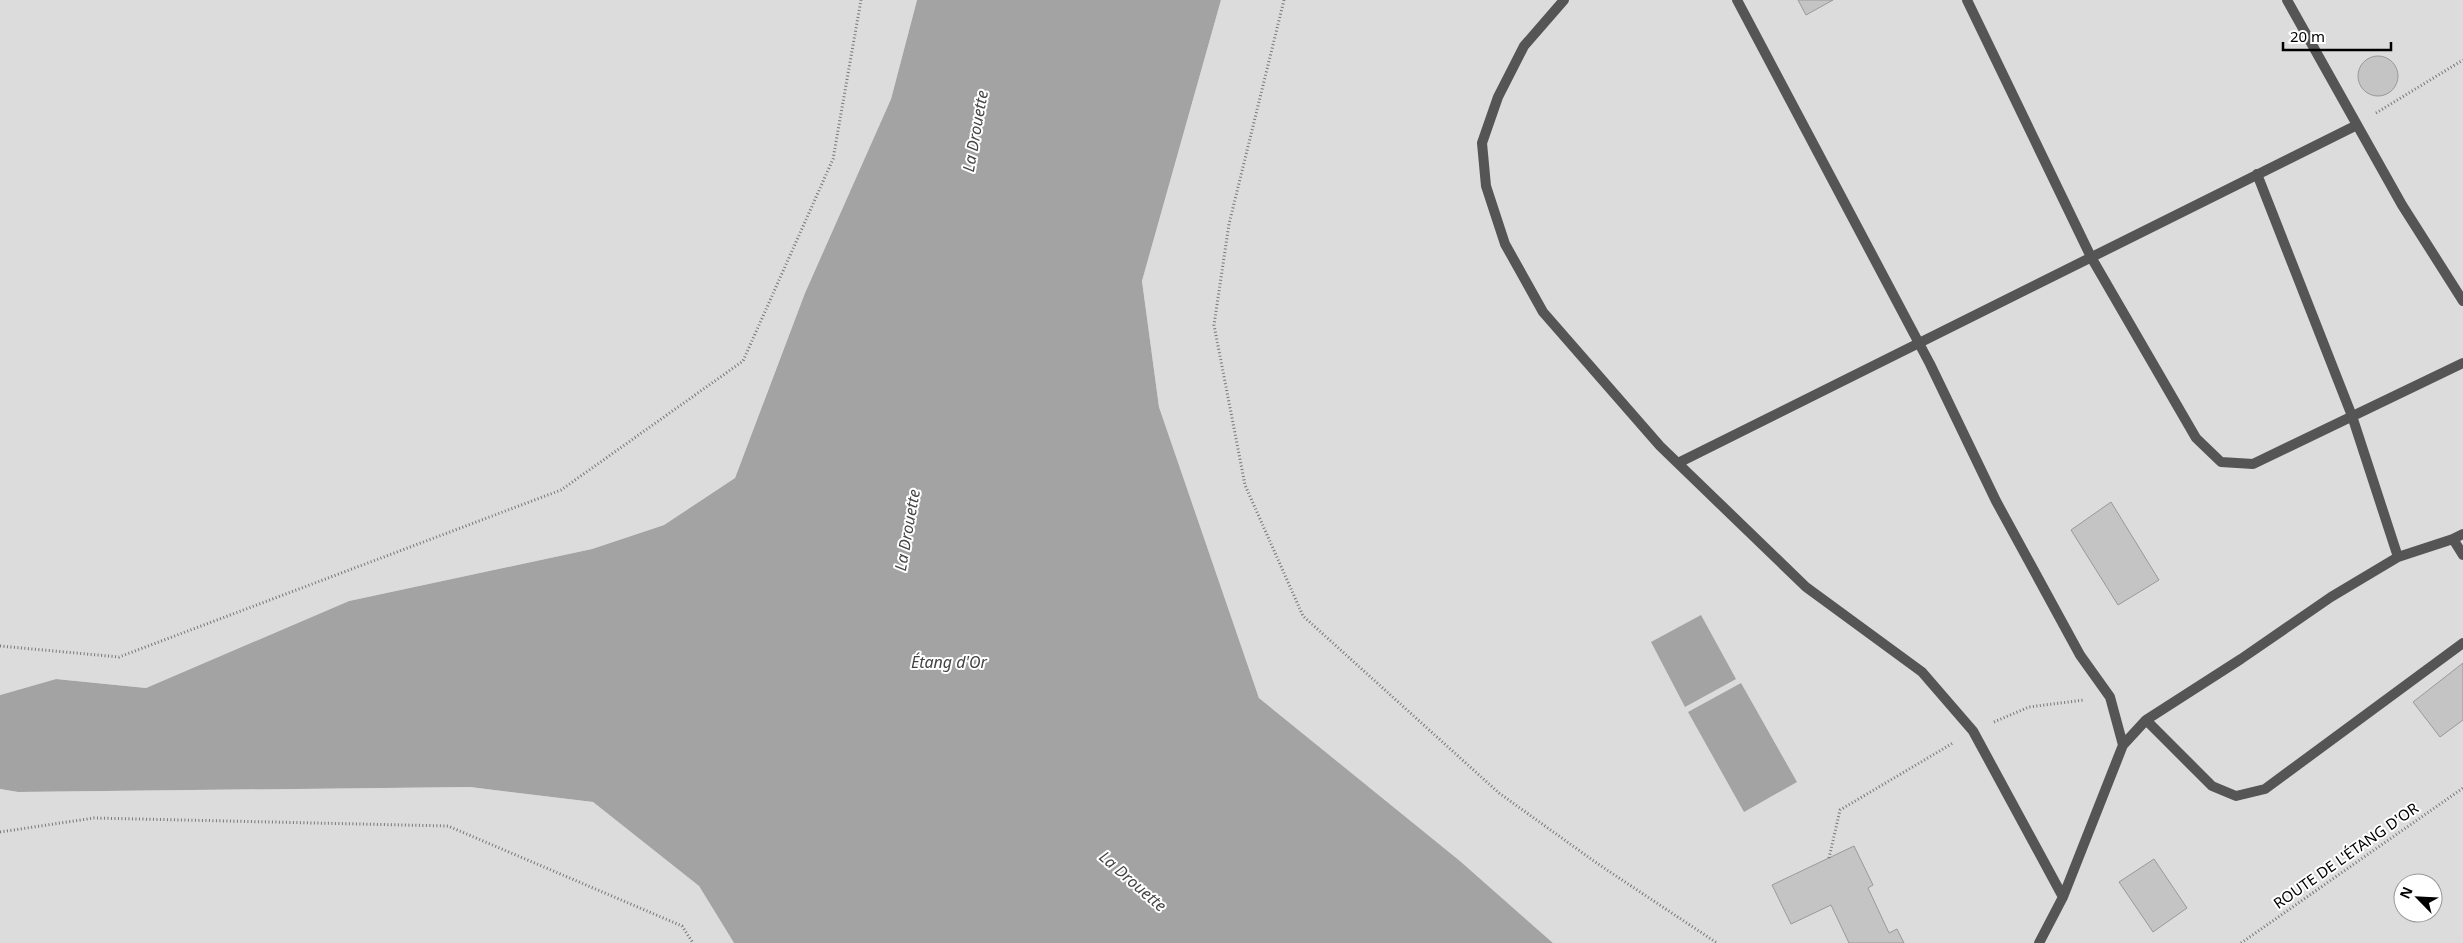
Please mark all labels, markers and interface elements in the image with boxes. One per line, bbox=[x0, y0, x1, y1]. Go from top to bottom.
scale bar bbox=[2283, 20, 2390, 52]
text: 20 m bbox=[2290, 26, 2325, 46]
water label: La Drouette bbox=[957, 88, 993, 174]
water label: La Drouette bbox=[889, 487, 925, 573]
water label: Étang d'Or bbox=[911, 651, 988, 673]
street label: ROUTE DE L'ÉTANG D'OR bbox=[2270, 799, 2422, 913]
water label: La Drouette bbox=[1095, 846, 1171, 916]
north arrow bbox=[2393, 873, 2443, 923]

